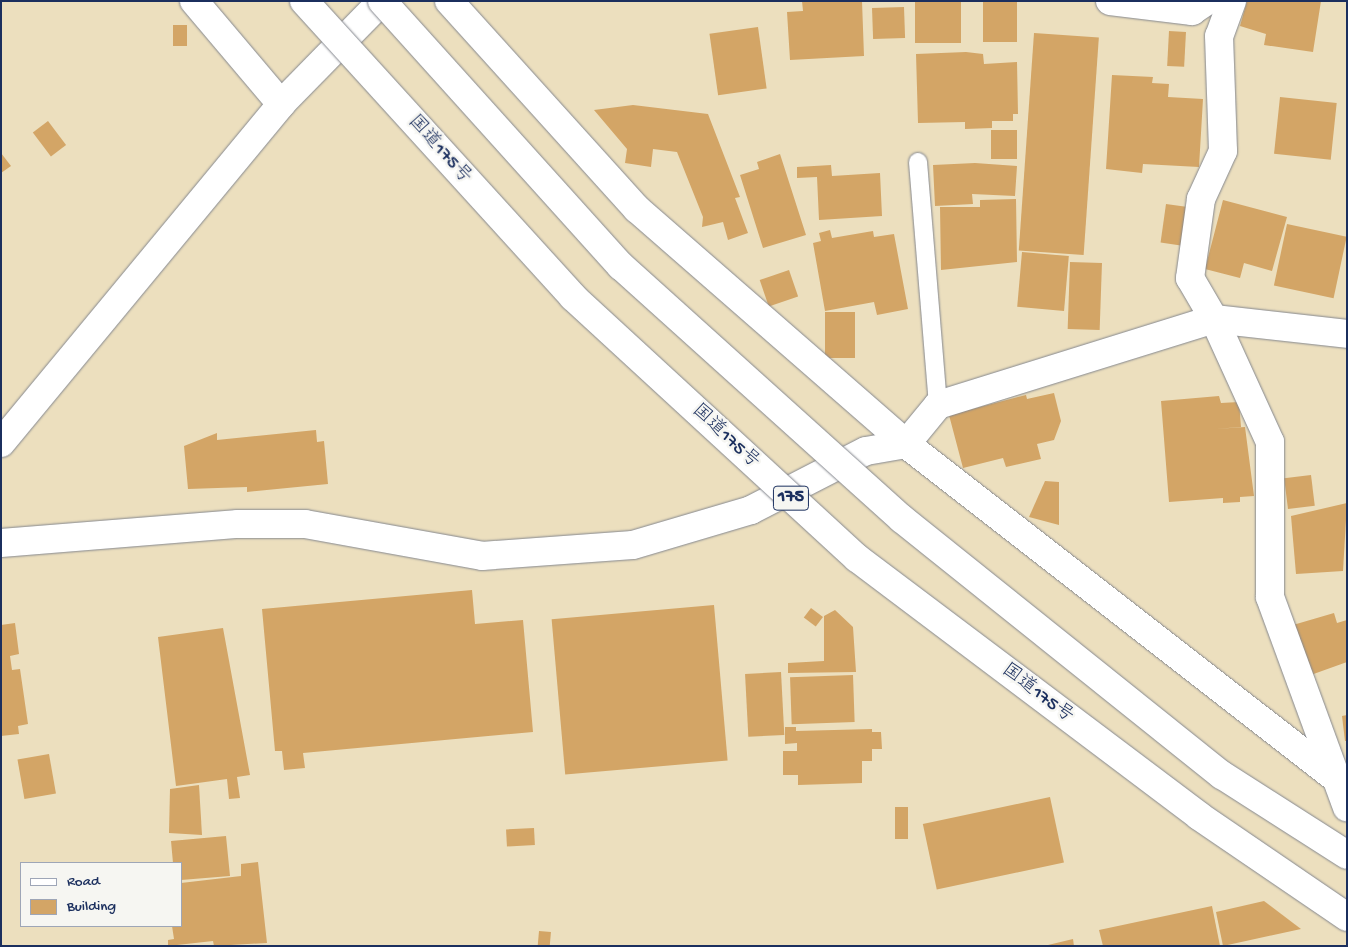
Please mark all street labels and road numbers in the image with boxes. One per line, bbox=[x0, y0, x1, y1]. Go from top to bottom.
street label: 国道175号 bbox=[402, 111, 476, 189]
street label: 国道175号 bbox=[686, 400, 764, 474]
road number: 175 bbox=[772, 482, 810, 514]
street label: 国道175号 bbox=[996, 659, 1078, 729]

